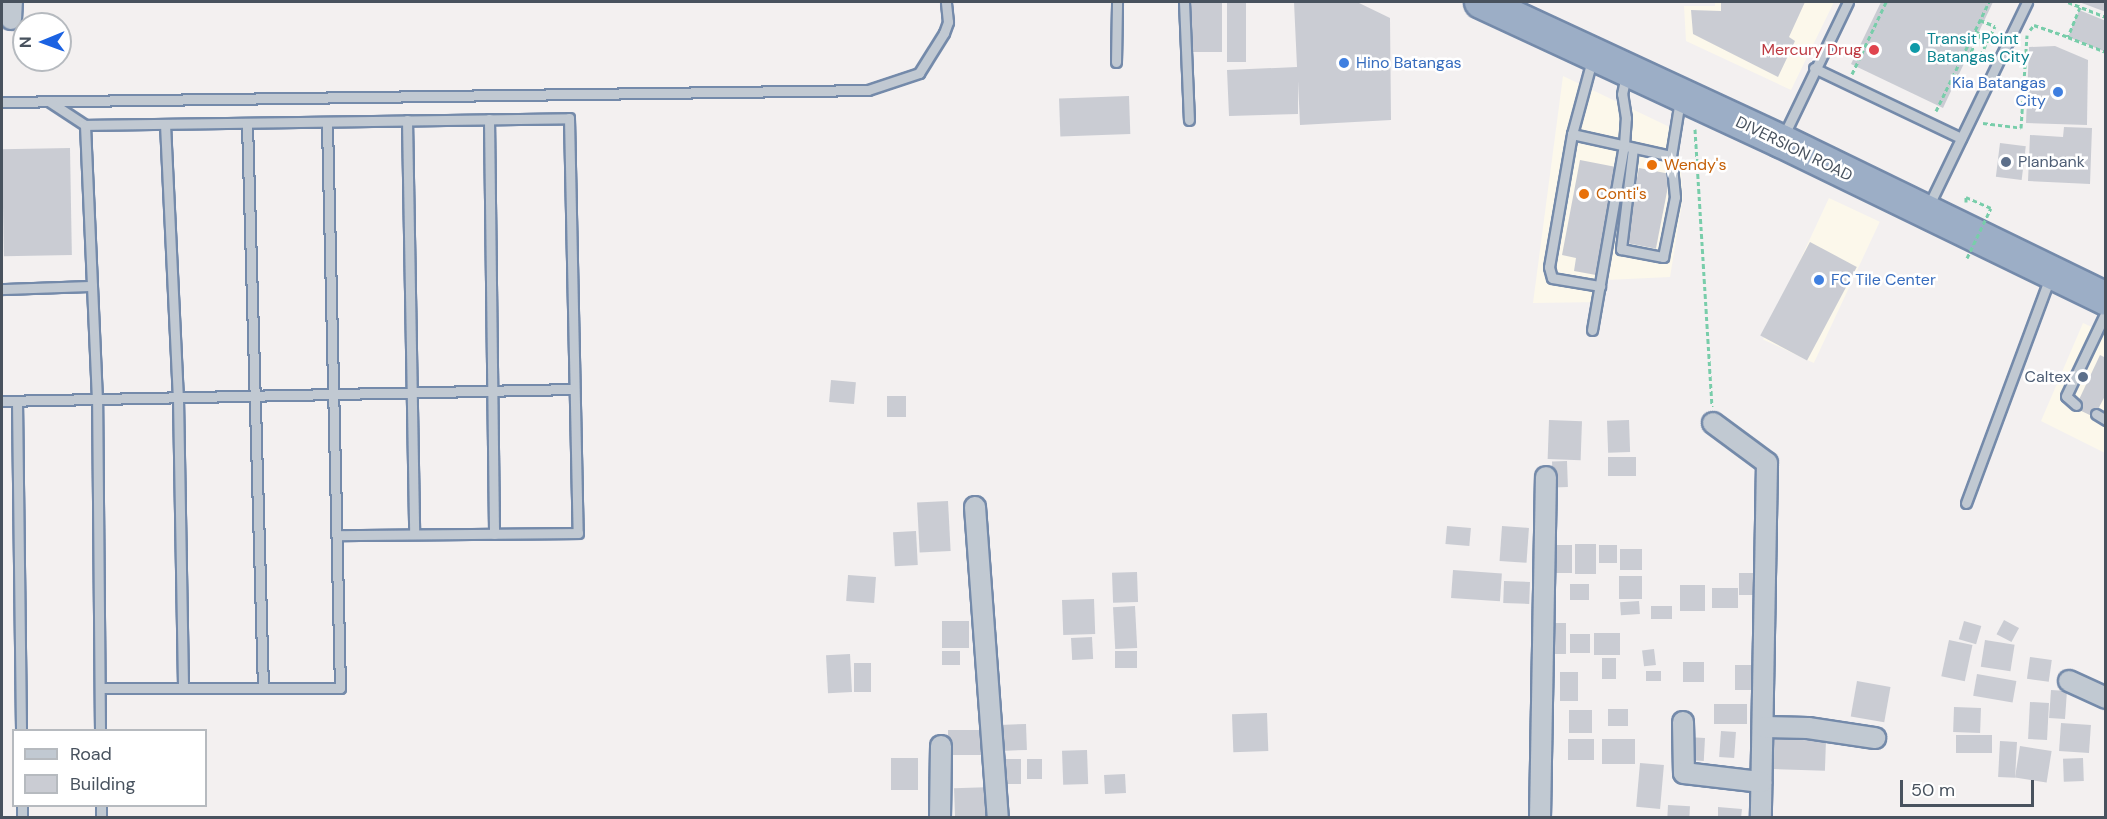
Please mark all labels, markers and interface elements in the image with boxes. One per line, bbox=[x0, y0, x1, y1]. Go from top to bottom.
north arrow bbox=[12, 12, 72, 72]
place label: Transit Point Batangas City bbox=[1927, 29, 2030, 67]
text: N bbox=[15, 36, 36, 48]
place label: Mercury Drug bbox=[1761, 40, 1862, 60]
marker: Transit Point Batangas City bbox=[1908, 41, 1922, 55]
marker: Mercury Drug bbox=[1867, 43, 1881, 57]
place label: Hino Batangas bbox=[1356, 53, 1462, 73]
marker: Hino Batangas bbox=[1337, 56, 1351, 70]
place label: Kia Batangas City bbox=[1952, 73, 2046, 111]
marker: Kia Batangas City bbox=[2051, 85, 2065, 99]
street label: DIVERSION ROAD bbox=[1733, 112, 1855, 186]
place label: Planbank bbox=[2018, 152, 2085, 172]
place label: Wendy's bbox=[1664, 155, 1726, 175]
marker: Planbank bbox=[1999, 155, 2013, 169]
marker: Wendy's bbox=[1645, 158, 1659, 172]
place label: Conti's bbox=[1596, 184, 1647, 204]
marker: Conti's bbox=[1577, 187, 1591, 201]
place label: FC Tile Center bbox=[1831, 270, 1936, 290]
marker: FC Tile Center bbox=[1812, 273, 1826, 287]
place label: Caltex bbox=[2025, 367, 2071, 387]
marker: Caltex bbox=[2076, 370, 2090, 384]
legend bbox=[12, 729, 207, 807]
text: Road bbox=[70, 742, 112, 766]
scale bar bbox=[1903, 768, 2036, 806]
text: Building bbox=[70, 772, 135, 796]
text: 50 m bbox=[1911, 778, 1955, 802]

